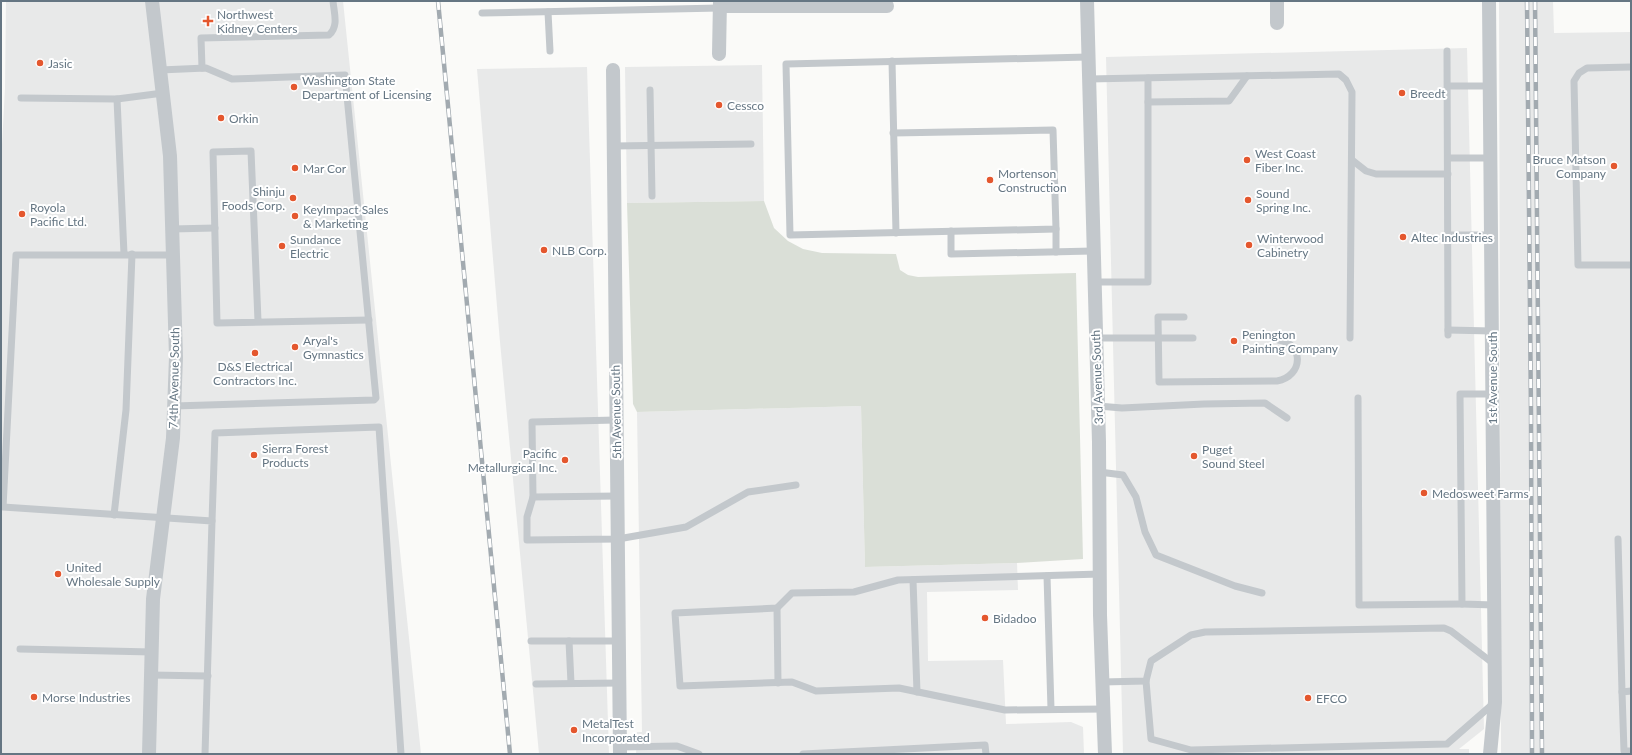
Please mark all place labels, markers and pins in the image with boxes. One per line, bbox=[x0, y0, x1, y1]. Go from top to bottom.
place label: Northwest Kidney Centers bbox=[217, 7, 297, 36]
marker: Northwest Kidney Centers bbox=[202, 15, 214, 27]
place label: Jasic bbox=[48, 56, 73, 71]
marker: Jasic bbox=[35, 58, 45, 68]
place label: Washington State Department of Licensing bbox=[302, 73, 431, 102]
marker: Washington State Department of Licensing bbox=[289, 82, 299, 92]
place label: Breedt bbox=[1410, 86, 1446, 101]
marker: Breedt bbox=[1397, 88, 1407, 98]
place label: Cessco bbox=[727, 98, 764, 113]
marker: Cessco bbox=[714, 100, 724, 110]
place label: Orkin bbox=[229, 111, 259, 126]
marker: Orkin bbox=[216, 113, 226, 123]
place label: West Coast Fiber Inc. bbox=[1255, 146, 1317, 175]
place label: Bruce Matson Company bbox=[1532, 152, 1607, 181]
marker: West Coast Fiber Inc. bbox=[1242, 155, 1252, 165]
place label: Mar Cor bbox=[303, 161, 347, 176]
marker: Bruce Matson Company bbox=[1609, 161, 1619, 171]
marker: Mar Cor bbox=[290, 163, 300, 173]
place label: Mortenson Construction bbox=[998, 166, 1067, 195]
marker: Mortenson Construction bbox=[985, 175, 995, 185]
place label: Shinju Foods Corp. bbox=[222, 184, 285, 213]
place label: Sound Spring Inc. bbox=[1256, 186, 1311, 215]
marker: Shinju Foods Corp. bbox=[288, 193, 298, 203]
marker: Sound Spring Inc. bbox=[1243, 195, 1253, 205]
place label: Royola Pacific Ltd. bbox=[30, 200, 87, 229]
place label: KeyImpact Sales & Marketing bbox=[303, 202, 388, 231]
marker: Royola Pacific Ltd. bbox=[17, 209, 27, 219]
marker: KeyImpact Sales & Marketing bbox=[290, 211, 300, 221]
place label: Altec Industries bbox=[1411, 230, 1493, 245]
place label: Winterwood Cabinetry bbox=[1257, 231, 1324, 260]
place label: Sundance Electric bbox=[290, 232, 341, 261]
marker: Altec Industries bbox=[1398, 232, 1408, 242]
marker: Winterwood Cabinetry bbox=[1244, 240, 1254, 250]
marker: Sundance Electric bbox=[277, 241, 287, 251]
place label: NLB Corp. bbox=[552, 243, 607, 258]
marker: NLB Corp. bbox=[539, 245, 549, 255]
place label: Penington Painting Company bbox=[1242, 327, 1339, 356]
place label: Aryal's Gymnastics bbox=[303, 333, 364, 362]
marker: Penington Painting Company bbox=[1229, 336, 1239, 346]
marker: Aryal's Gymnastics bbox=[290, 342, 300, 352]
marker: D&S Electrical Contractors Inc. bbox=[250, 348, 260, 358]
place label: D&S Electrical Contractors Inc. bbox=[213, 359, 297, 388]
place label: Sierra Forest Products bbox=[262, 441, 329, 470]
place label: Puget Sound Steel bbox=[1202, 442, 1264, 471]
place label: Pacific Metallurgical Inc. bbox=[468, 446, 557, 475]
marker: Sierra Forest Products bbox=[249, 450, 259, 460]
marker: Puget Sound Steel bbox=[1189, 451, 1199, 461]
marker: Pacific Metallurgical Inc. bbox=[560, 455, 570, 465]
place label: Medosweet Farms bbox=[1432, 486, 1529, 501]
marker: Medosweet Farms bbox=[1419, 488, 1429, 498]
place label: United Wholesale Supply bbox=[66, 560, 161, 589]
marker: United Wholesale Supply bbox=[53, 569, 63, 579]
place label: Bidadoo bbox=[993, 611, 1037, 626]
marker: Bidadoo bbox=[980, 613, 990, 623]
place label: Morse Industries bbox=[42, 690, 130, 705]
place label: EFCO bbox=[1316, 691, 1347, 706]
marker: Morse Industries bbox=[29, 692, 39, 702]
marker: EFCO bbox=[1303, 693, 1313, 703]
place label: MetalTest Incorporated bbox=[582, 716, 650, 745]
marker: MetalTest Incorporated bbox=[569, 725, 579, 735]

